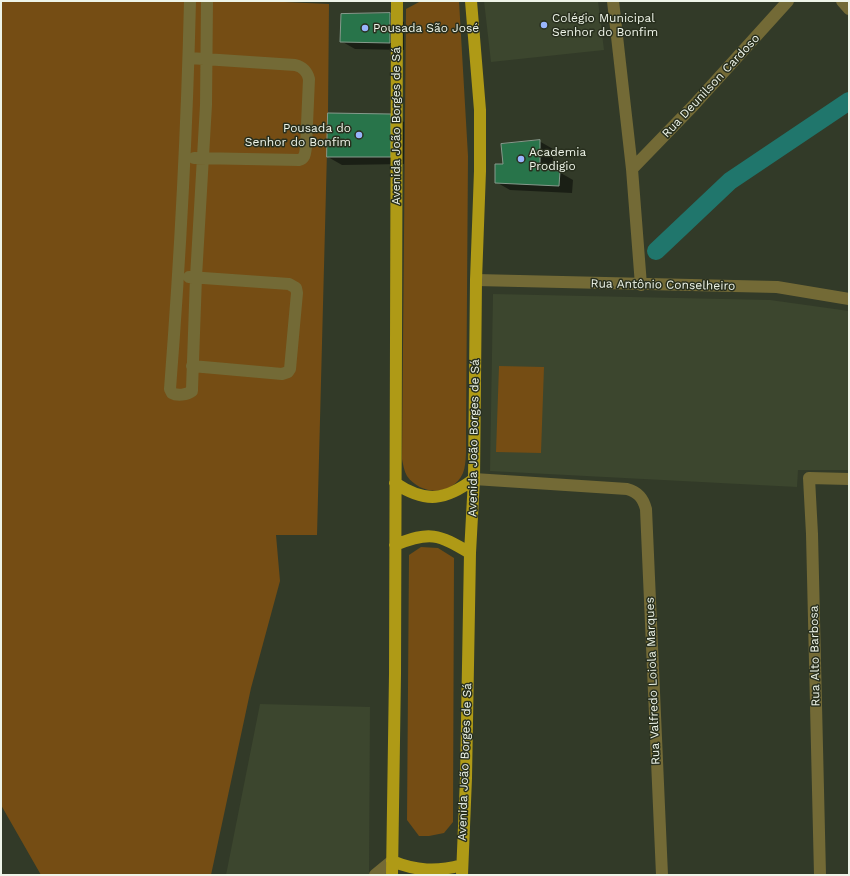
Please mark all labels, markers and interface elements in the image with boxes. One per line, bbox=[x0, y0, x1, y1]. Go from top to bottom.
place label: Colégio Municipal Senhor do Bonfim bbox=[552, 11, 658, 39]
marker: Colégio Municipal Senhor do Bonfim bbox=[539, 20, 549, 30]
place label: Pousada São José bbox=[373, 21, 479, 35]
marker: Pousada São José bbox=[360, 23, 370, 33]
street label: Rua Deunilson Cardoso bbox=[659, 31, 763, 141]
street label: Avenida João Borges de Sá bbox=[389, 47, 403, 205]
place label: Pousada do Senhor do Bonfim bbox=[245, 121, 351, 149]
marker: Pousada do Senhor do Bonfim bbox=[354, 130, 364, 140]
place label: Academia Prodigio bbox=[529, 145, 586, 173]
marker: Academia Prodigio bbox=[516, 154, 526, 164]
street label: Rua Antônio Conselheiro bbox=[591, 277, 735, 293]
street label: Avenida João Borges de Sá bbox=[465, 359, 483, 517]
street label: Rua Valfredo Loiola Marques bbox=[643, 597, 663, 765]
street label: Rua Alto Barbosa bbox=[807, 605, 823, 707]
street label: Avenida João Borges de Sá bbox=[455, 683, 475, 841]

